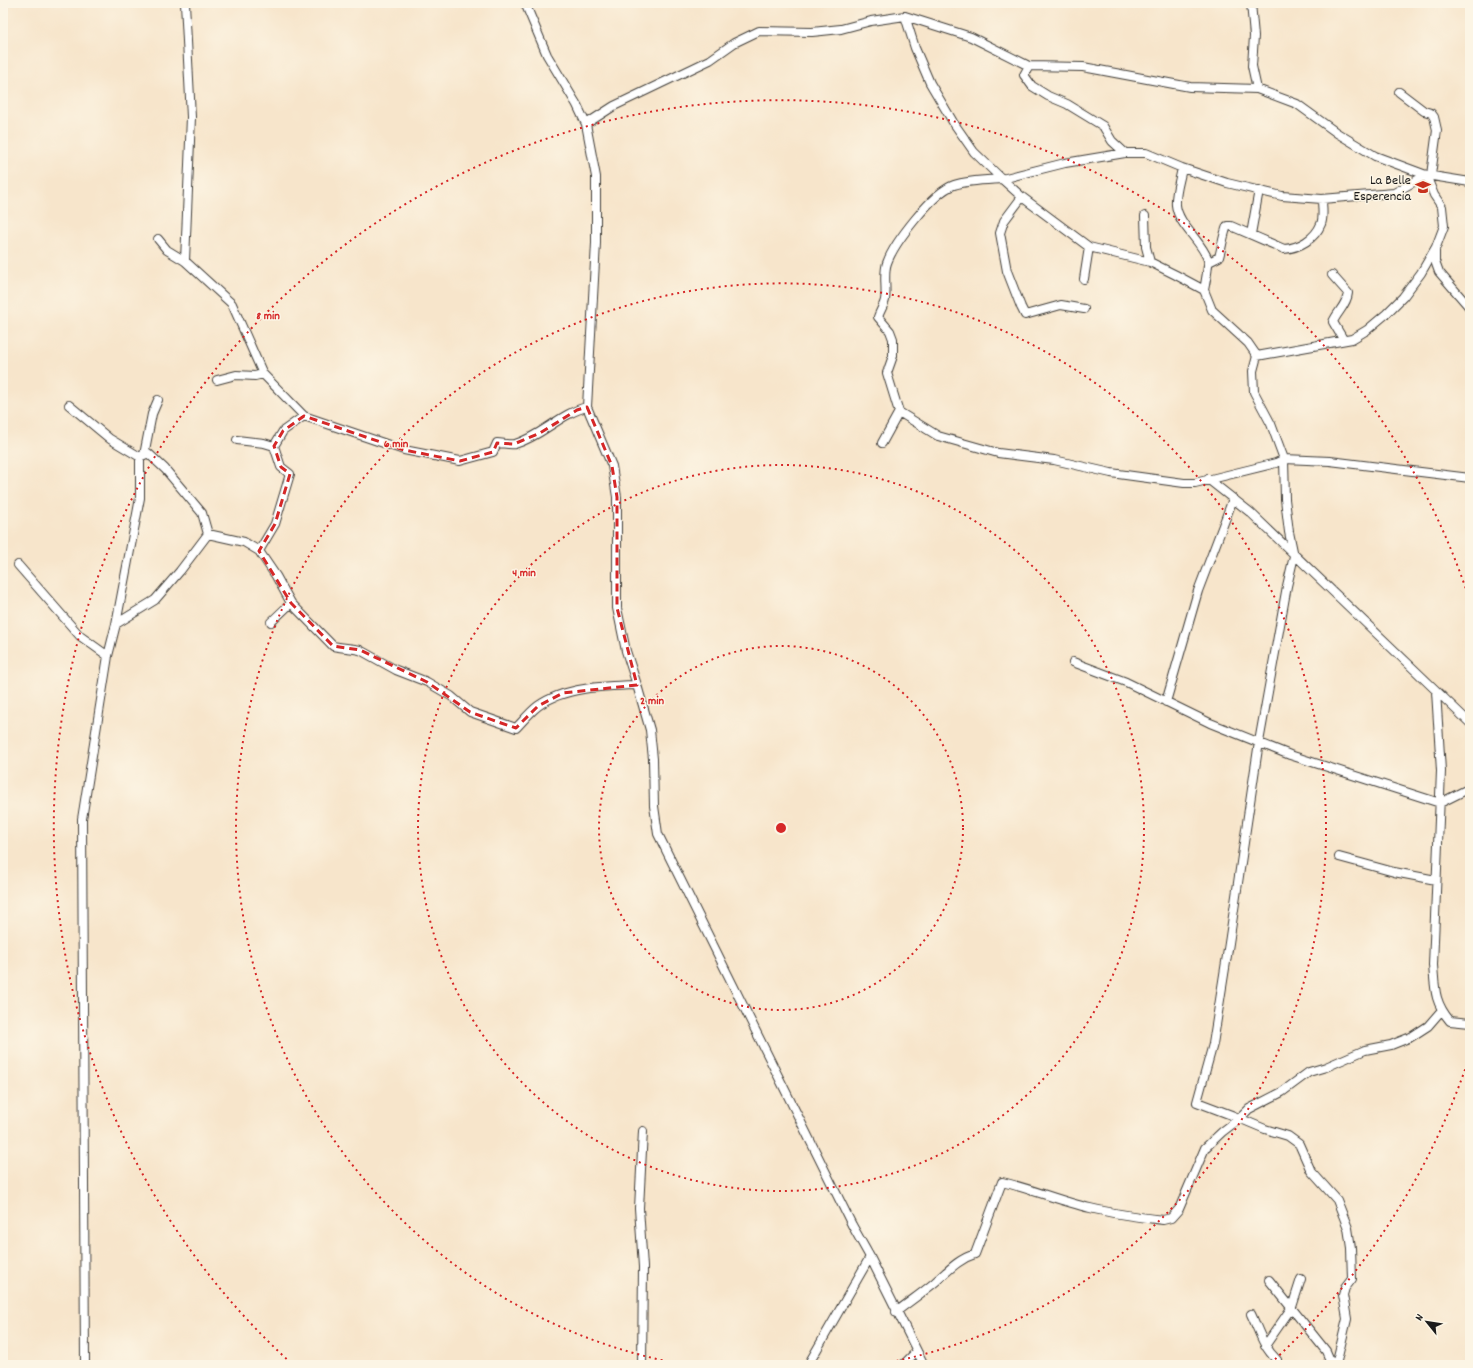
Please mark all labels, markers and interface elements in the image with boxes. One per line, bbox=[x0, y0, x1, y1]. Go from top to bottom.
place label: La Belle Esperencia bbox=[1354, 171, 1411, 207]
school or university icon: La Belle Esperencia bbox=[1414, 178, 1432, 196]
text: 8 min bbox=[256, 308, 280, 325]
text: 6 min bbox=[384, 436, 409, 453]
text: 4 min bbox=[512, 565, 536, 582]
text: 2 min bbox=[640, 693, 664, 710]
centre of rings bbox=[774, 821, 788, 835]
north arrow bbox=[1407, 1302, 1447, 1342]
text: N bbox=[1412, 1311, 1429, 1324]

